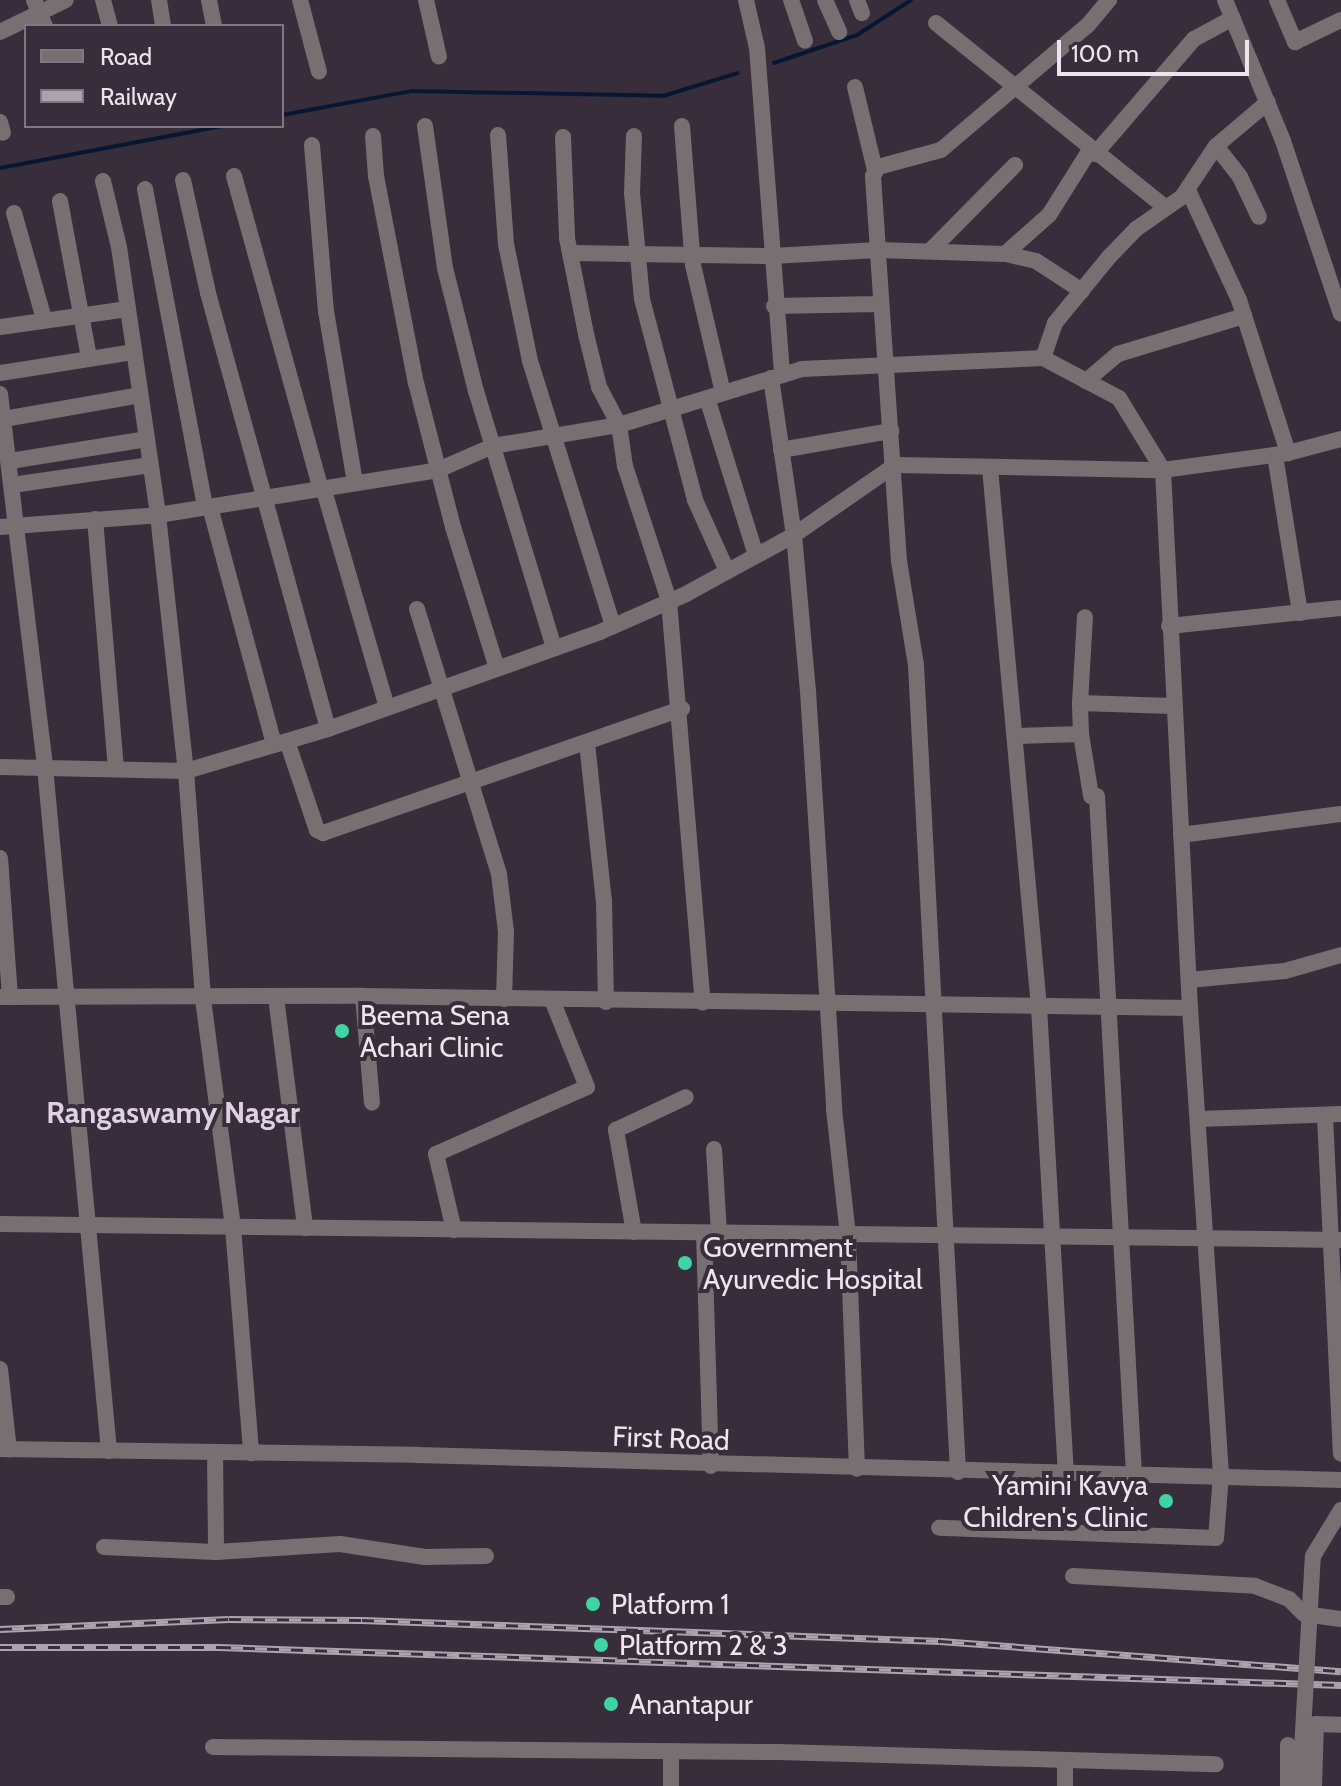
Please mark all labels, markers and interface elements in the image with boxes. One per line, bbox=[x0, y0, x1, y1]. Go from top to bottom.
legend bbox=[24, 24, 284, 128]
scale bar bbox=[1061, 24, 1253, 74]
text: 100 m bbox=[1071, 39, 1139, 68]
text: Road bbox=[100, 42, 152, 71]
text: Railway bbox=[100, 82, 177, 111]
place label: Beema Sena Achari Clinic bbox=[360, 998, 509, 1064]
marker: Beema Sena Achari Clinic bbox=[331, 1020, 353, 1042]
district label: Rangaswamy Nagar bbox=[46, 1095, 300, 1131]
place label: Government Ayurvedic Hospital bbox=[703, 1230, 923, 1296]
marker: Government Ayurvedic Hospital bbox=[674, 1252, 696, 1274]
street label: First Road bbox=[612, 1419, 730, 1457]
place label: Yamini Kavya Children's Clinic bbox=[963, 1468, 1148, 1534]
marker: Yamini Kavya Children's Clinic bbox=[1155, 1490, 1177, 1512]
place label: Platform 1 bbox=[611, 1587, 729, 1621]
marker: Platform 1 bbox=[582, 1593, 604, 1615]
place label: Platform 2 & 3 bbox=[619, 1628, 788, 1662]
marker: Platform 2 & 3 bbox=[590, 1634, 612, 1656]
place label: Anantapur bbox=[629, 1687, 753, 1721]
marker: Anantapur bbox=[600, 1693, 622, 1715]

